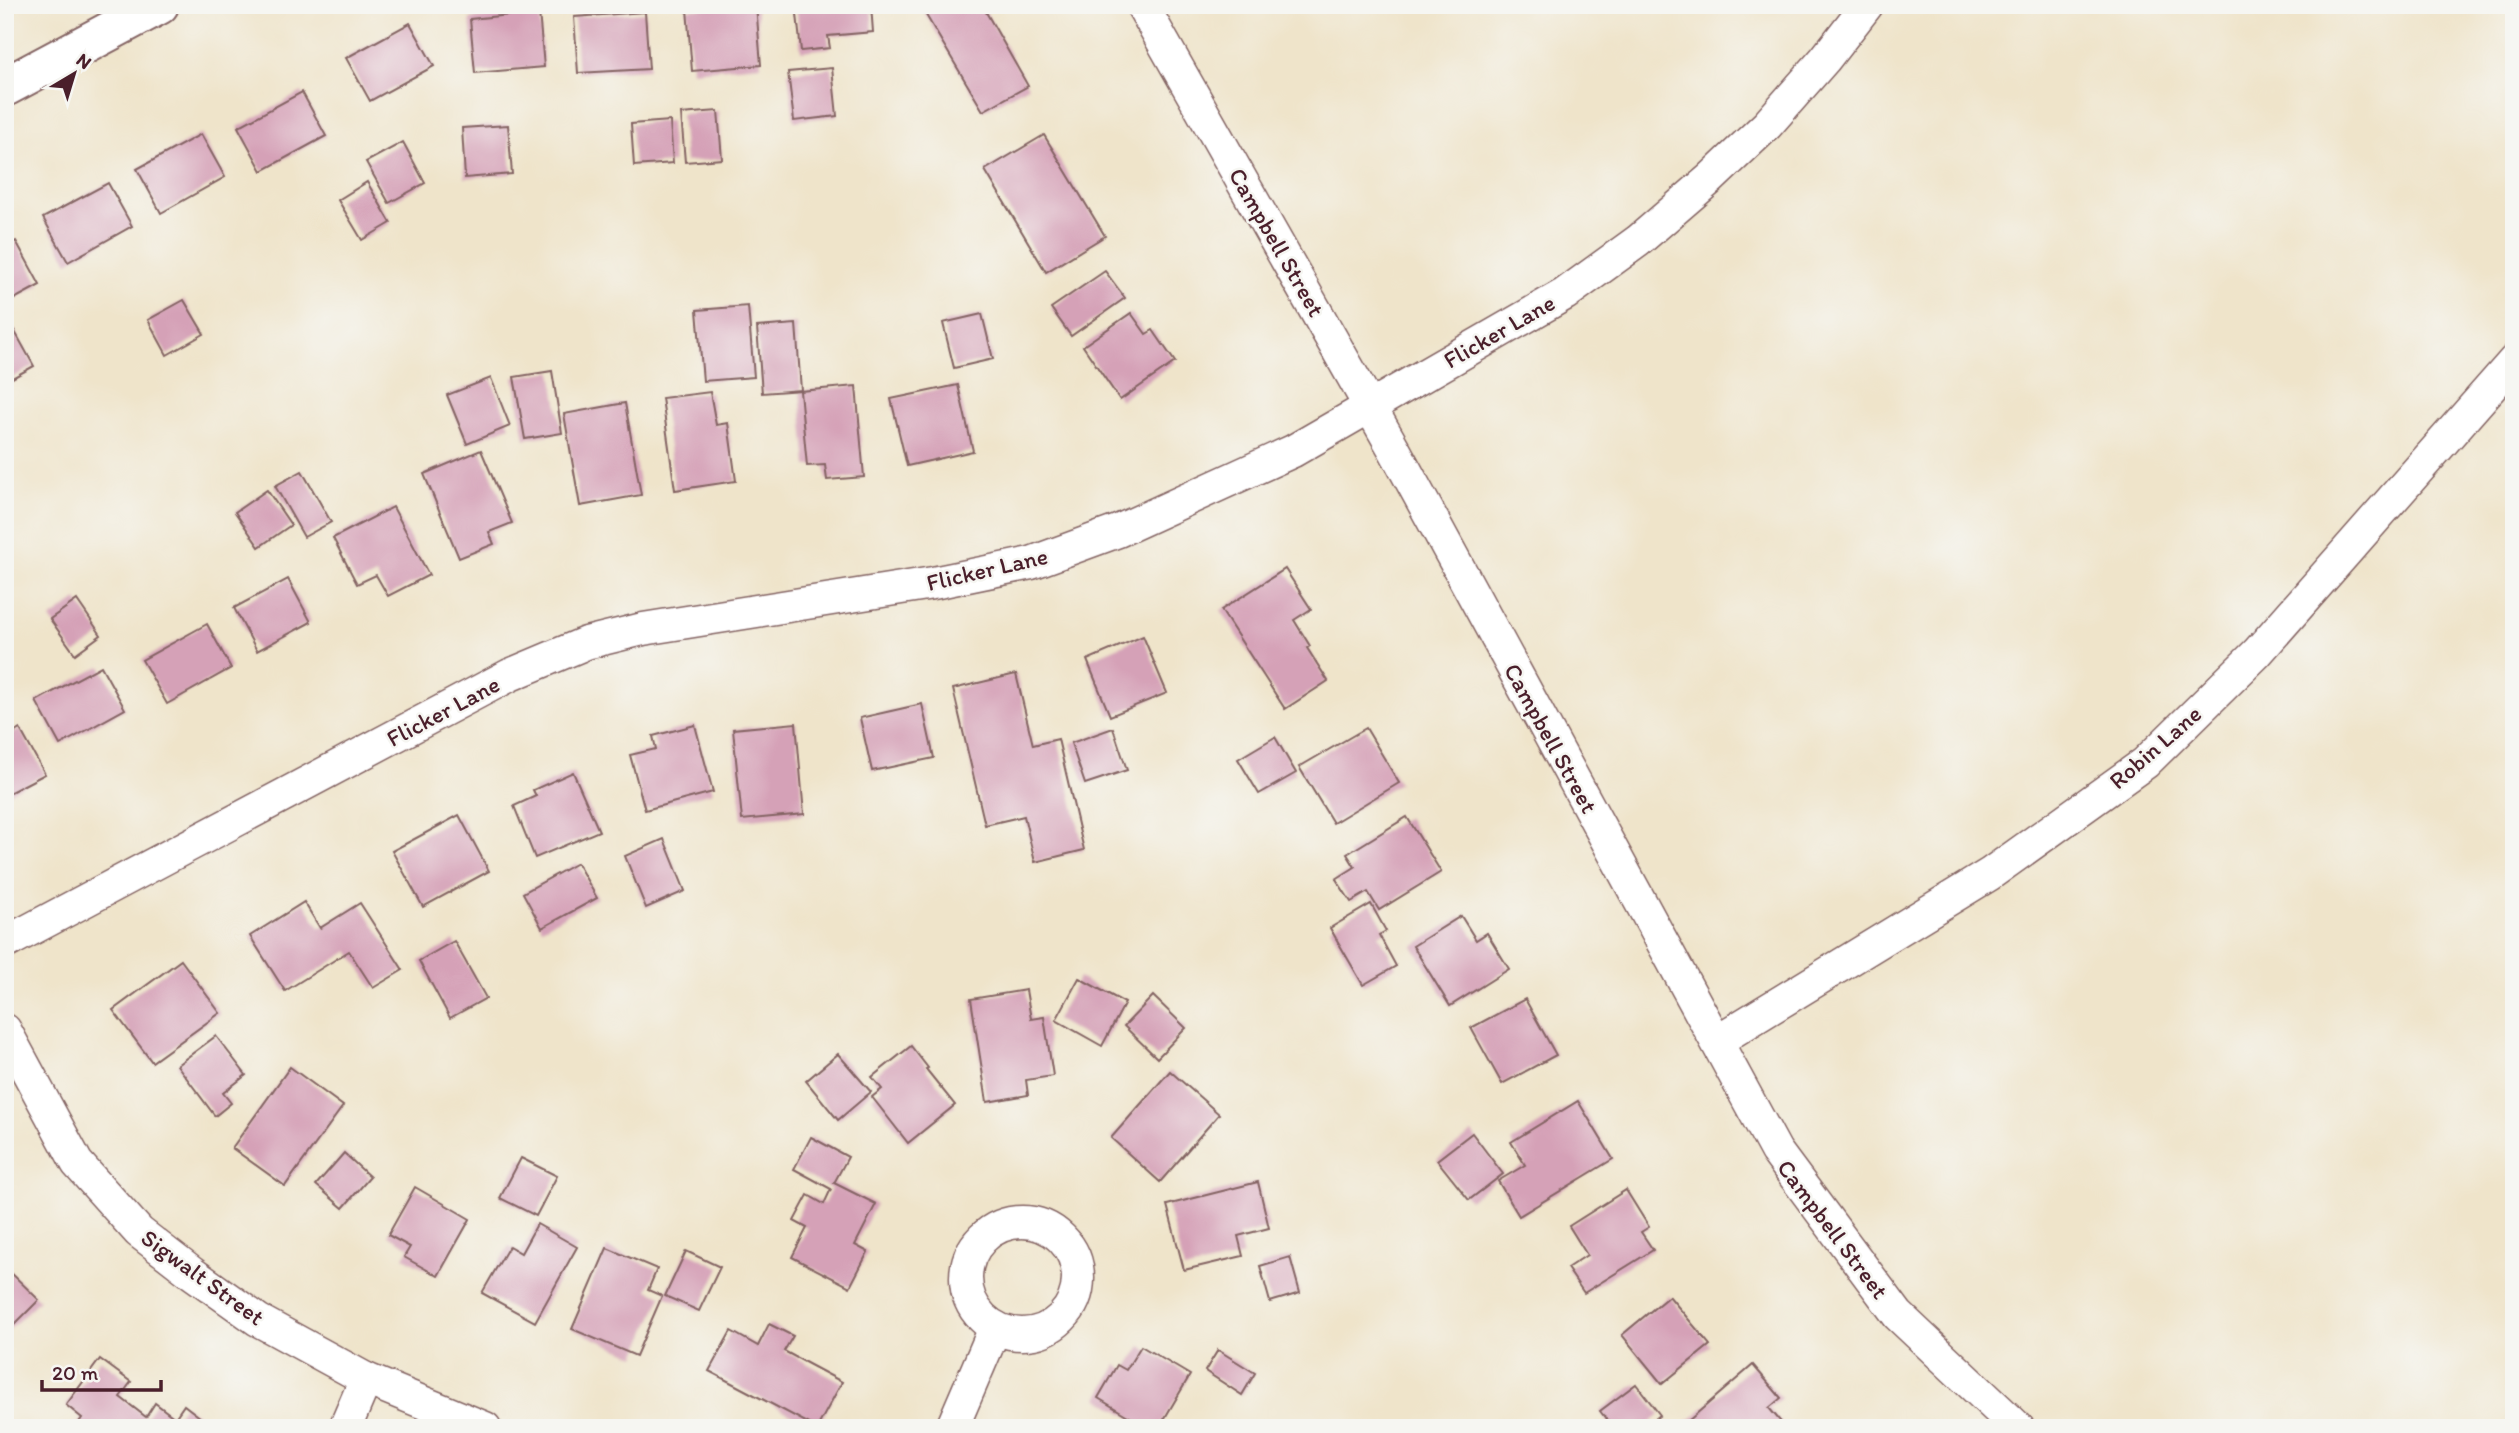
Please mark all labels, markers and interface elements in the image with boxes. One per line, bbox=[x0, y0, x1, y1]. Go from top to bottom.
north arrow bbox=[38, 38, 108, 108]
text: N bbox=[72, 48, 96, 74]
street label: Campbell Street bbox=[1223, 163, 1331, 321]
street label: Flicker Lane bbox=[1438, 288, 1560, 374]
street label: Flicker Lane bbox=[923, 541, 1051, 597]
street label: Campbell Street bbox=[1498, 658, 1604, 818]
street label: Flicker Lane bbox=[382, 669, 504, 753]
street label: Robin Lane bbox=[2103, 699, 2207, 795]
street label: Campbell Street bbox=[1771, 1154, 1895, 1304]
street label: Sigwalt Street bbox=[136, 1223, 270, 1331]
scale bar bbox=[42, 1349, 161, 1393]
text: 20 m bbox=[52, 1360, 99, 1385]

